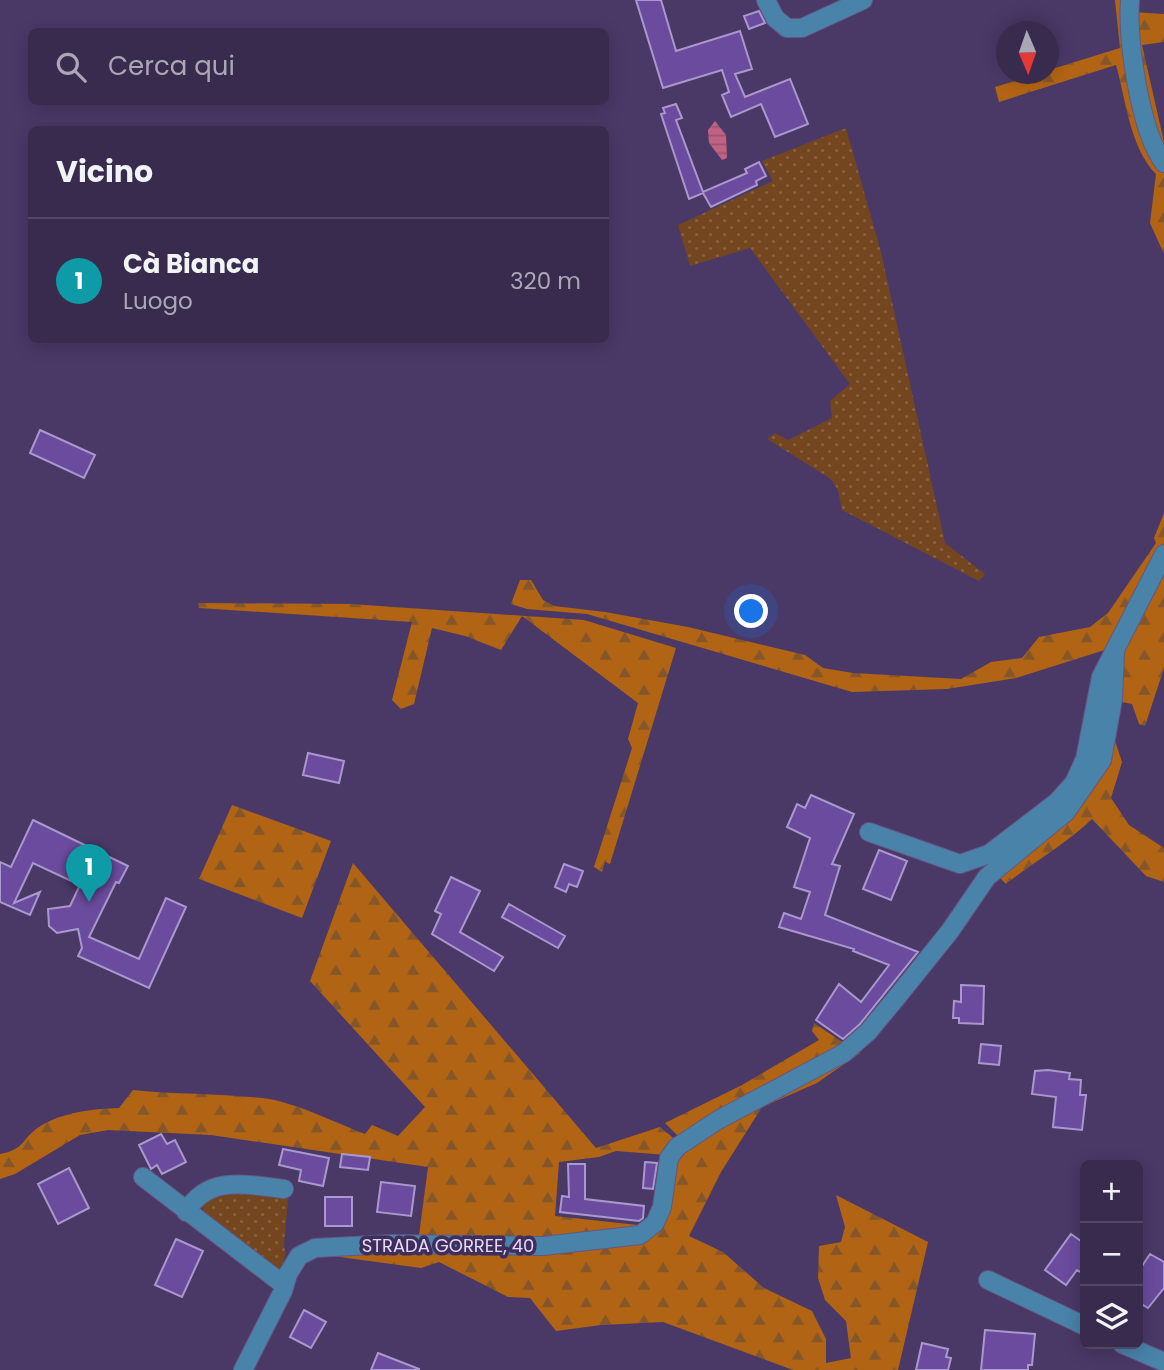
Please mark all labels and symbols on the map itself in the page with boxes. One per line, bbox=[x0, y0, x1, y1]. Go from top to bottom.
north arrow bbox=[996, 21, 1059, 84]
your location bbox=[734, 594, 768, 628]
pin: 1 bbox=[66, 844, 112, 902]
street label: STRADA GORREE, 40 bbox=[362, 1233, 534, 1258]

